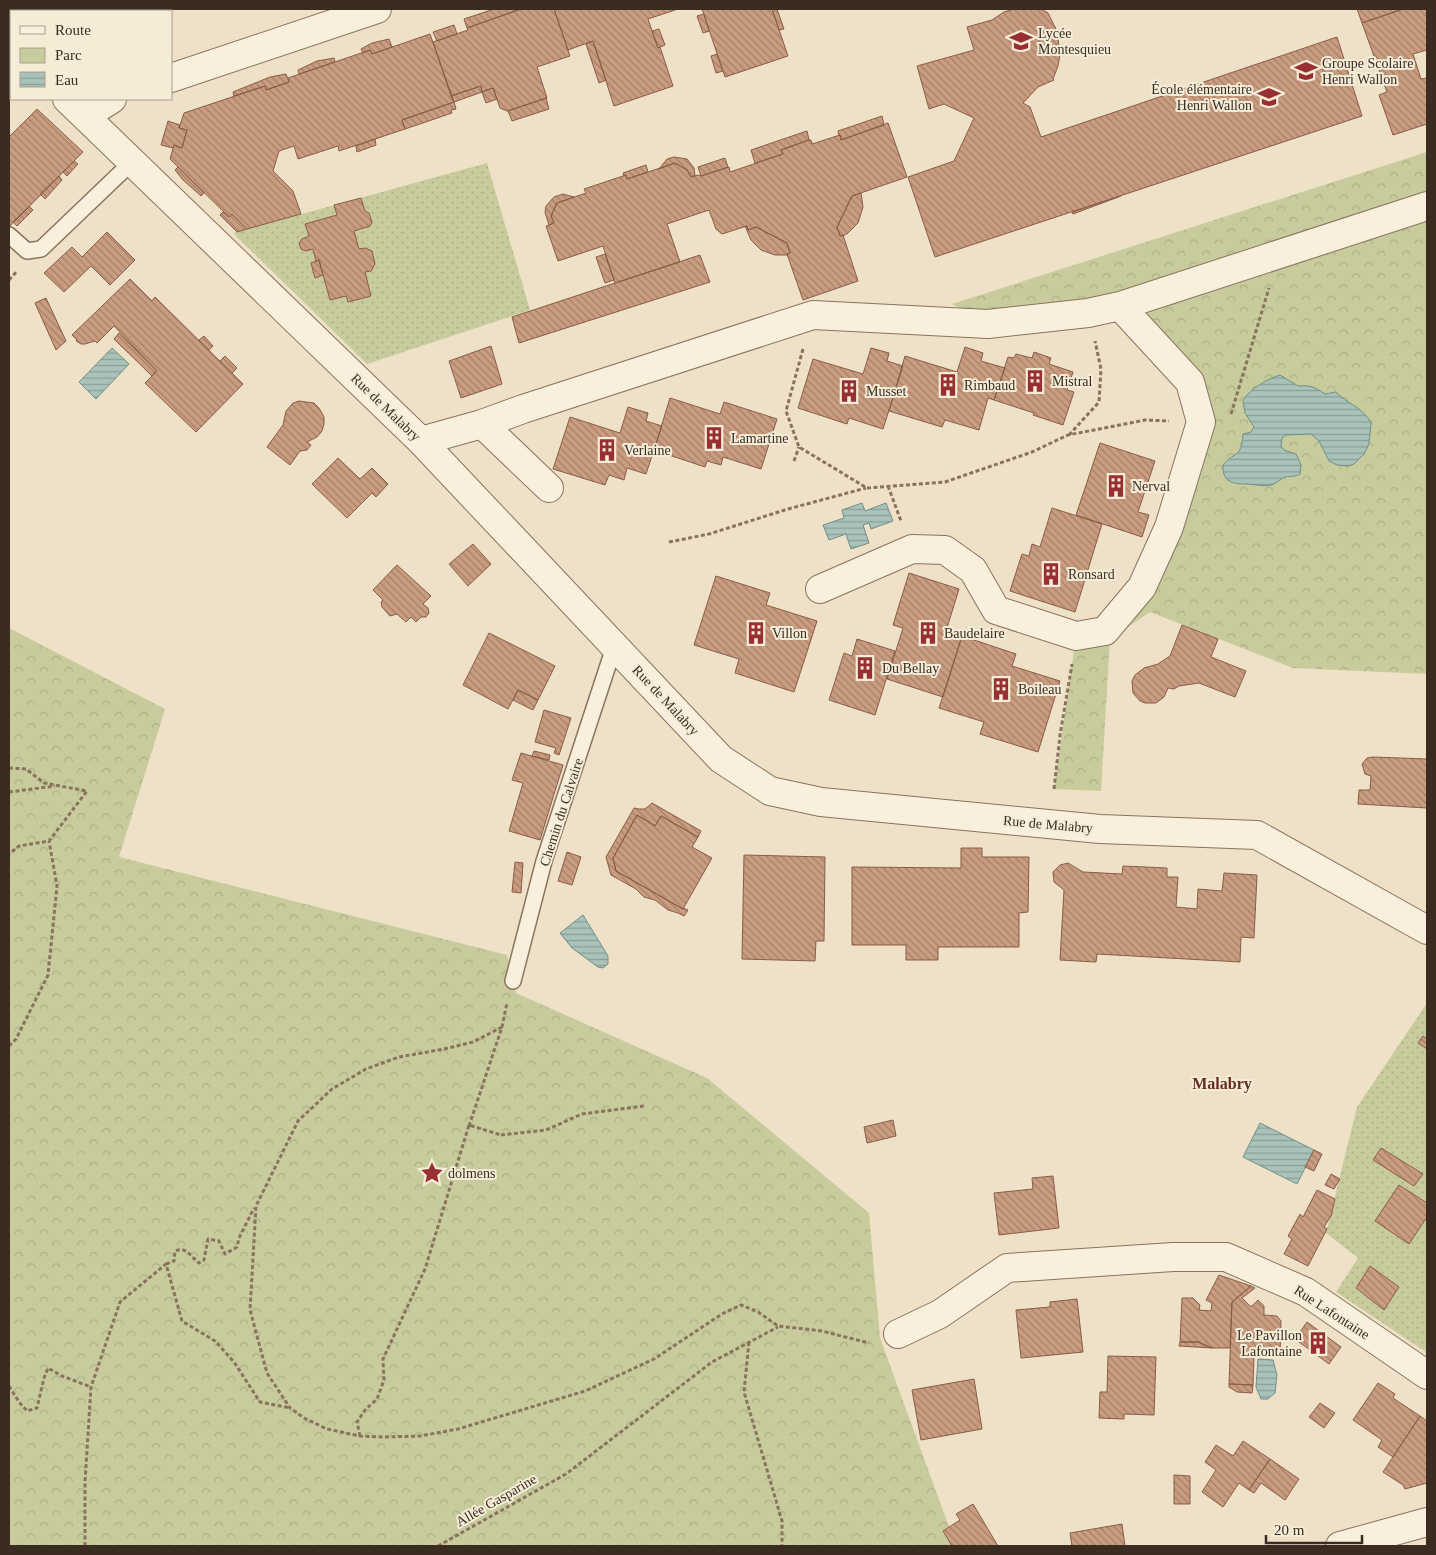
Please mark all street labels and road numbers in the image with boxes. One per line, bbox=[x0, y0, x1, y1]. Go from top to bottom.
street label: Rue de Malabry bbox=[348, 371, 423, 444]
street label: Rue de Malabry bbox=[629, 662, 702, 738]
street label: Chemin du Calvaire bbox=[537, 756, 586, 868]
street label: Rue de Malabry bbox=[1002, 813, 1094, 836]
street label: Rue Lafontaine bbox=[1291, 1283, 1372, 1342]
street label: Allée Gasparine bbox=[453, 1471, 539, 1530]

